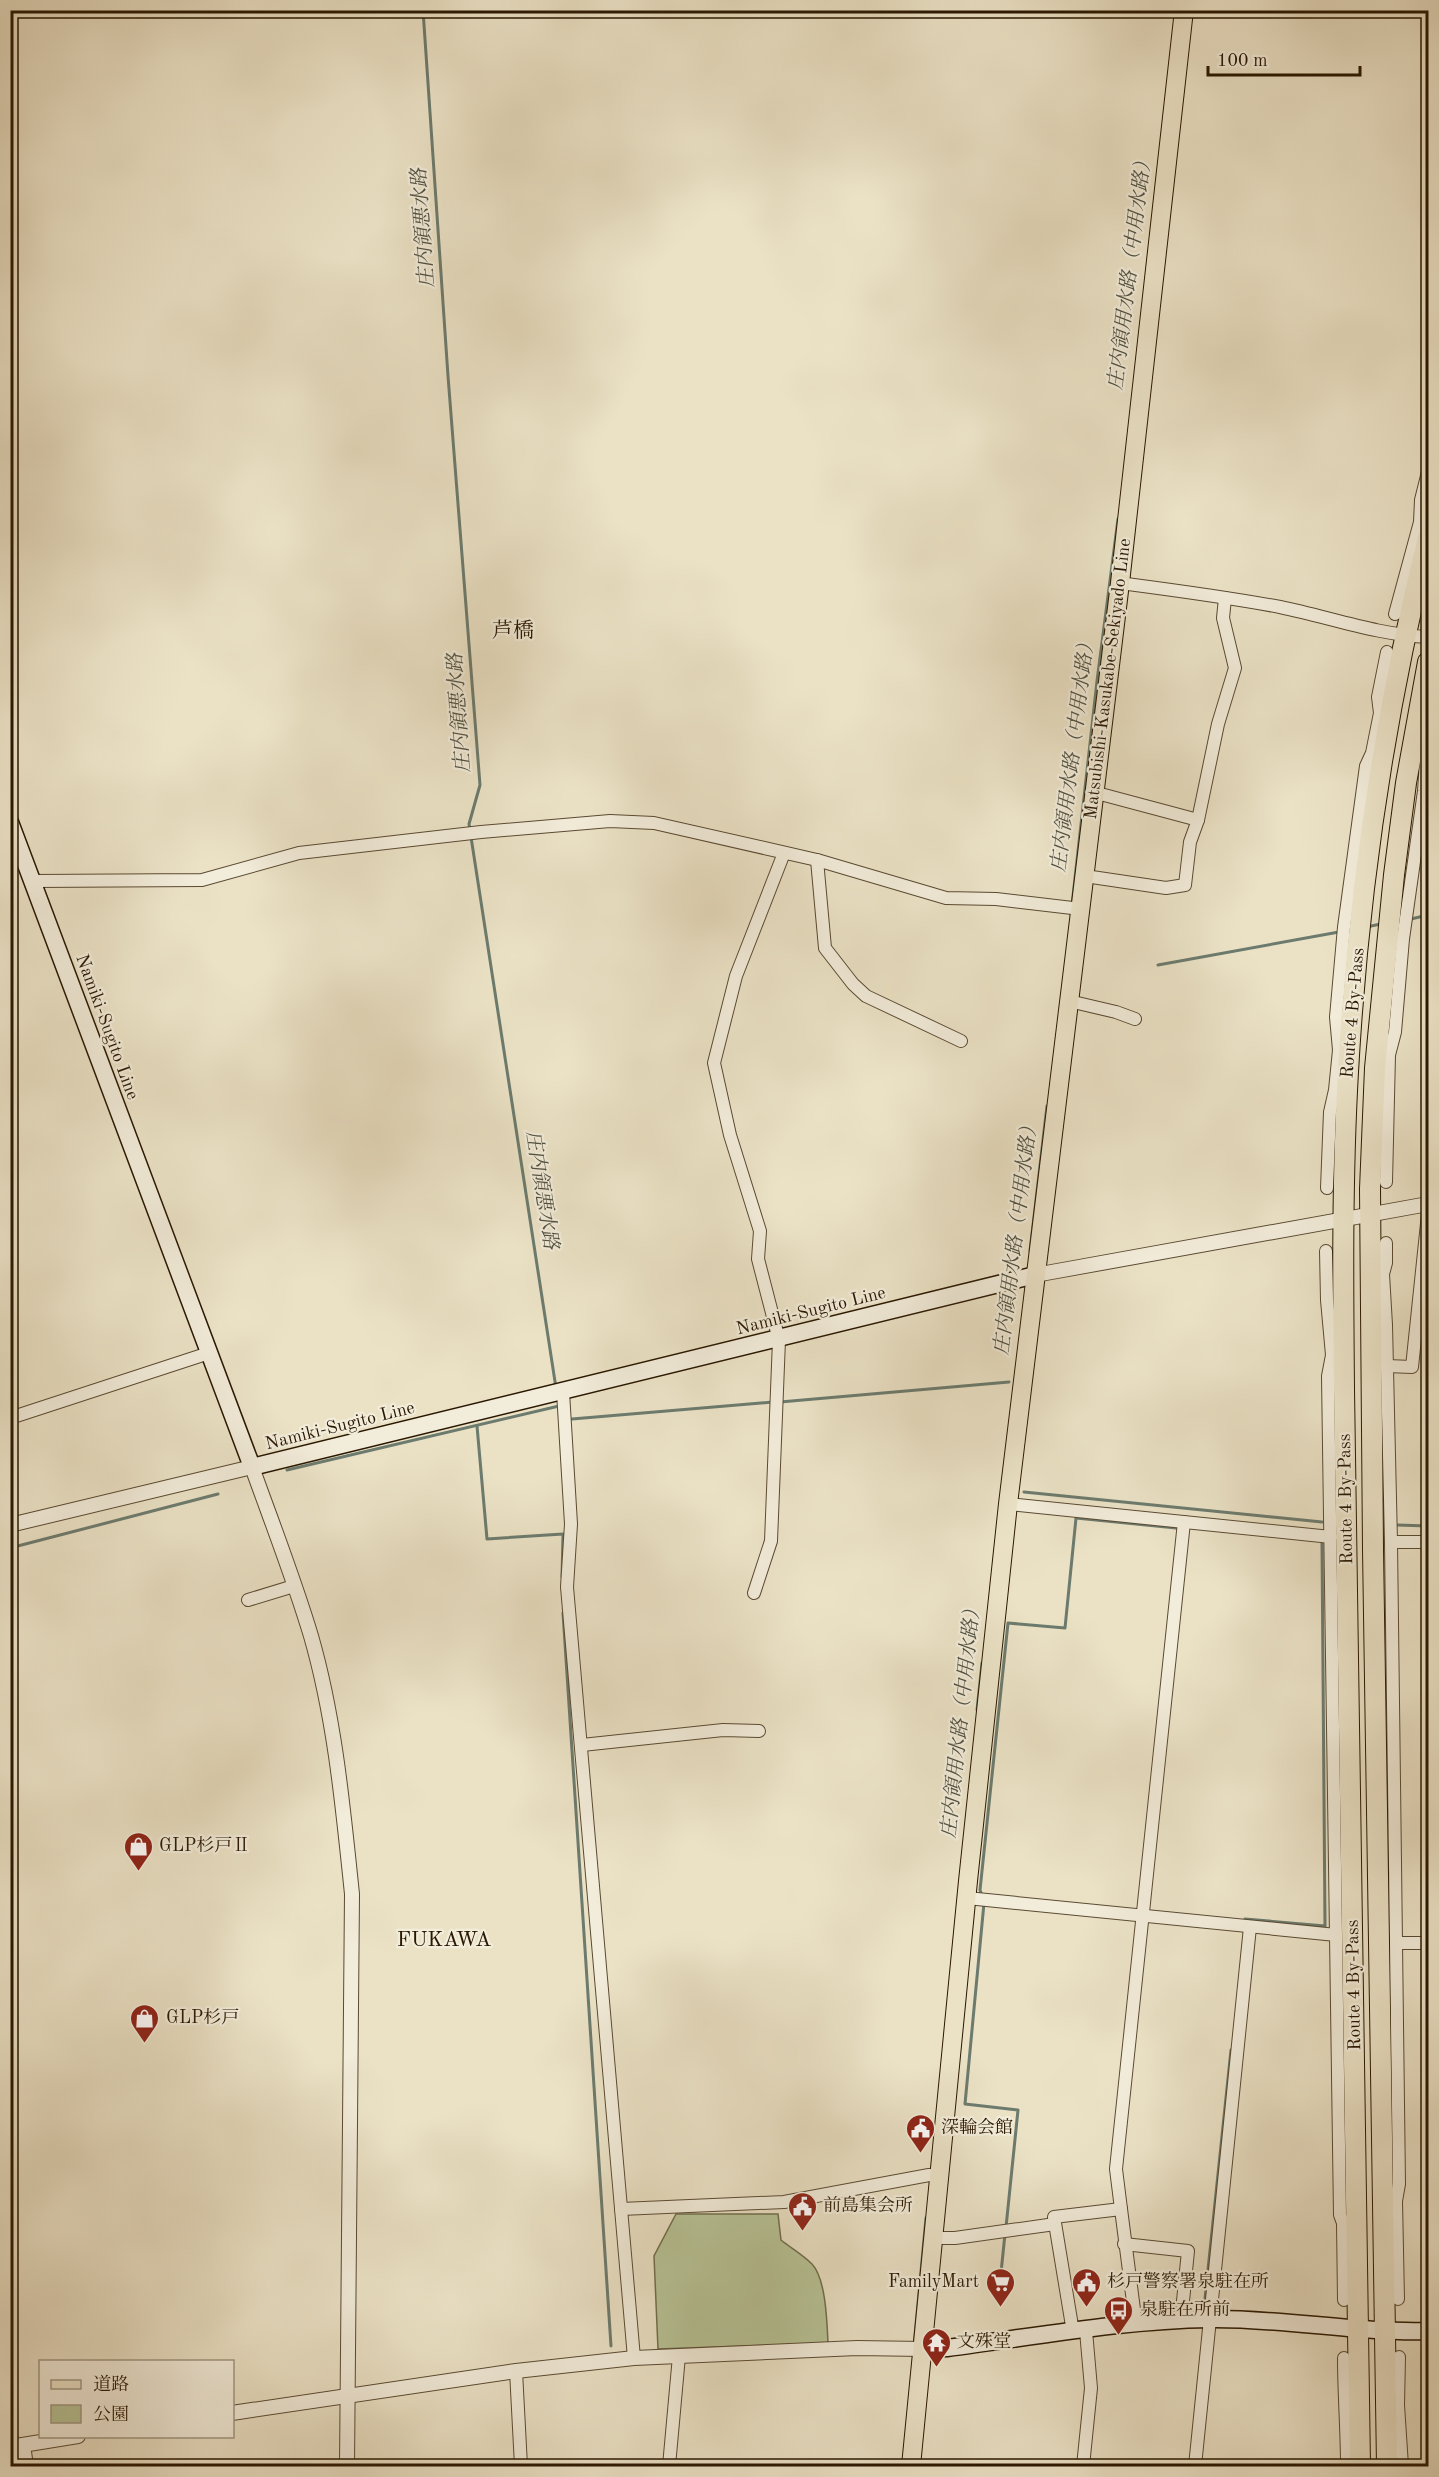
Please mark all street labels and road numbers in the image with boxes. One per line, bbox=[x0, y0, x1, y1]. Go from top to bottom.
street label: Matsubishi-Kasukabe-Sekiyado Line bbox=[1082, 537, 1134, 821]
street label: Route 4 By-Pass bbox=[1338, 947, 1368, 1079]
street label: Namiki-Sugito Line bbox=[72, 952, 142, 1102]
street label: Namiki-Sugito Line bbox=[734, 1284, 888, 1338]
street label: Namiki-Sugito Line bbox=[263, 1399, 417, 1453]
street label: Route 4 By-Pass bbox=[1336, 1433, 1356, 1565]
street label: Route 4 By-Pass bbox=[1344, 1919, 1364, 2051]

